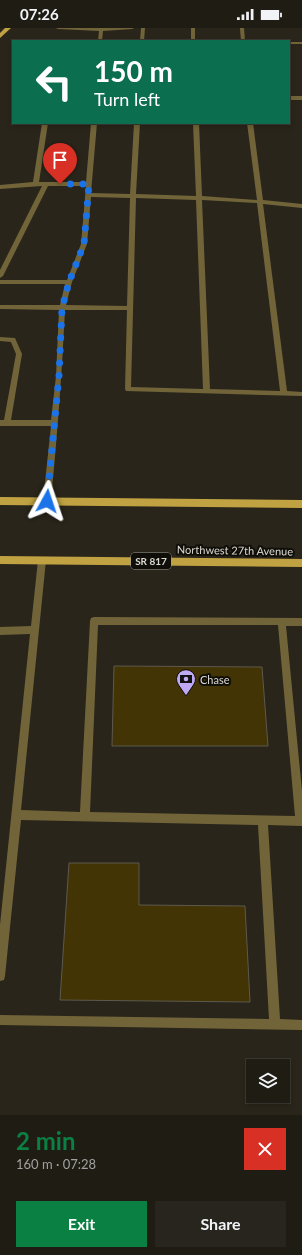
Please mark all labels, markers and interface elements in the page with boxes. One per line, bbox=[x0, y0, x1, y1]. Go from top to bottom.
text: 07:26 bbox=[20, 5, 59, 23]
text: 150 m bbox=[94, 54, 173, 88]
icon: left bbox=[28, 56, 80, 108]
text: Turn left bbox=[94, 88, 160, 110]
pin bbox=[43, 143, 77, 184]
icon: arrive bbox=[49, 149, 71, 171]
position arrow bbox=[26, 480, 68, 522]
street label: Northwest 27th Avenue bbox=[177, 542, 293, 558]
road number: SR 817 bbox=[131, 553, 171, 569]
bank icon: Chase bbox=[175, 668, 197, 696]
place label: Chase bbox=[200, 673, 230, 686]
map controls bbox=[246, 1059, 290, 1103]
button: layers bbox=[246, 1059, 290, 1103]
text: 2 min bbox=[16, 1126, 76, 1155]
button: close bbox=[244, 1128, 286, 1170]
text: 160 m · 07:28 bbox=[16, 1156, 96, 1172]
button: Exit bbox=[16, 1201, 147, 1247]
button: Share bbox=[155, 1201, 286, 1247]

